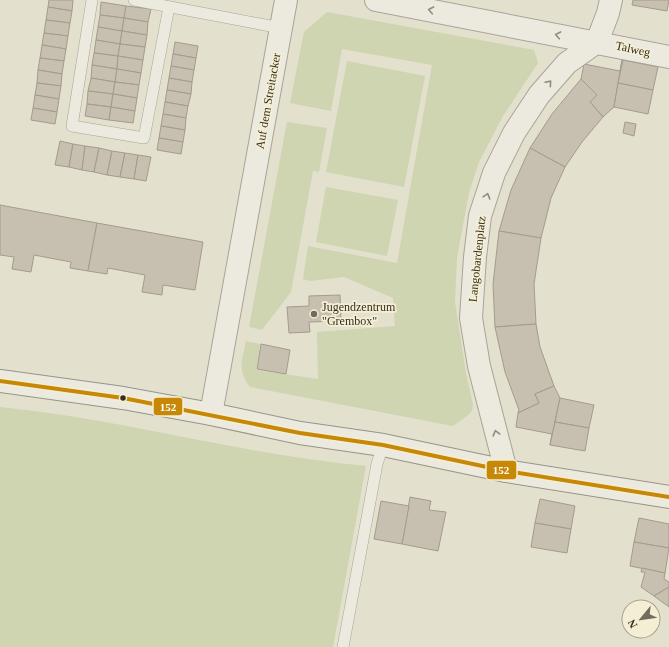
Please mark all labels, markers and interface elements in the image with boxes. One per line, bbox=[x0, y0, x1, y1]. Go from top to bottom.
one-way arrow bbox=[428, 7, 434, 15]
one-way arrow bbox=[555, 31, 561, 39]
street label: Talweg bbox=[614, 38, 652, 60]
street label: Auf dem Streitacker bbox=[253, 52, 283, 150]
one-way arrow bbox=[545, 80, 552, 87]
one-way arrow bbox=[482, 192, 491, 199]
street label: Langobardenplatz bbox=[466, 215, 488, 303]
place label: Jugendzentrum "Grembox" bbox=[322, 300, 396, 328]
marker: Jugendzentrum "Grembox" bbox=[309, 309, 319, 319]
unlabelled marker bbox=[118, 393, 128, 403]
line badge: 152 bbox=[153, 397, 183, 416]
text: 152 bbox=[160, 401, 177, 413]
one-way arrow bbox=[492, 430, 501, 437]
line badge: 152 bbox=[486, 460, 517, 480]
text: 152 bbox=[493, 464, 510, 476]
north arrow bbox=[621, 599, 661, 639]
text: N bbox=[625, 617, 639, 630]

